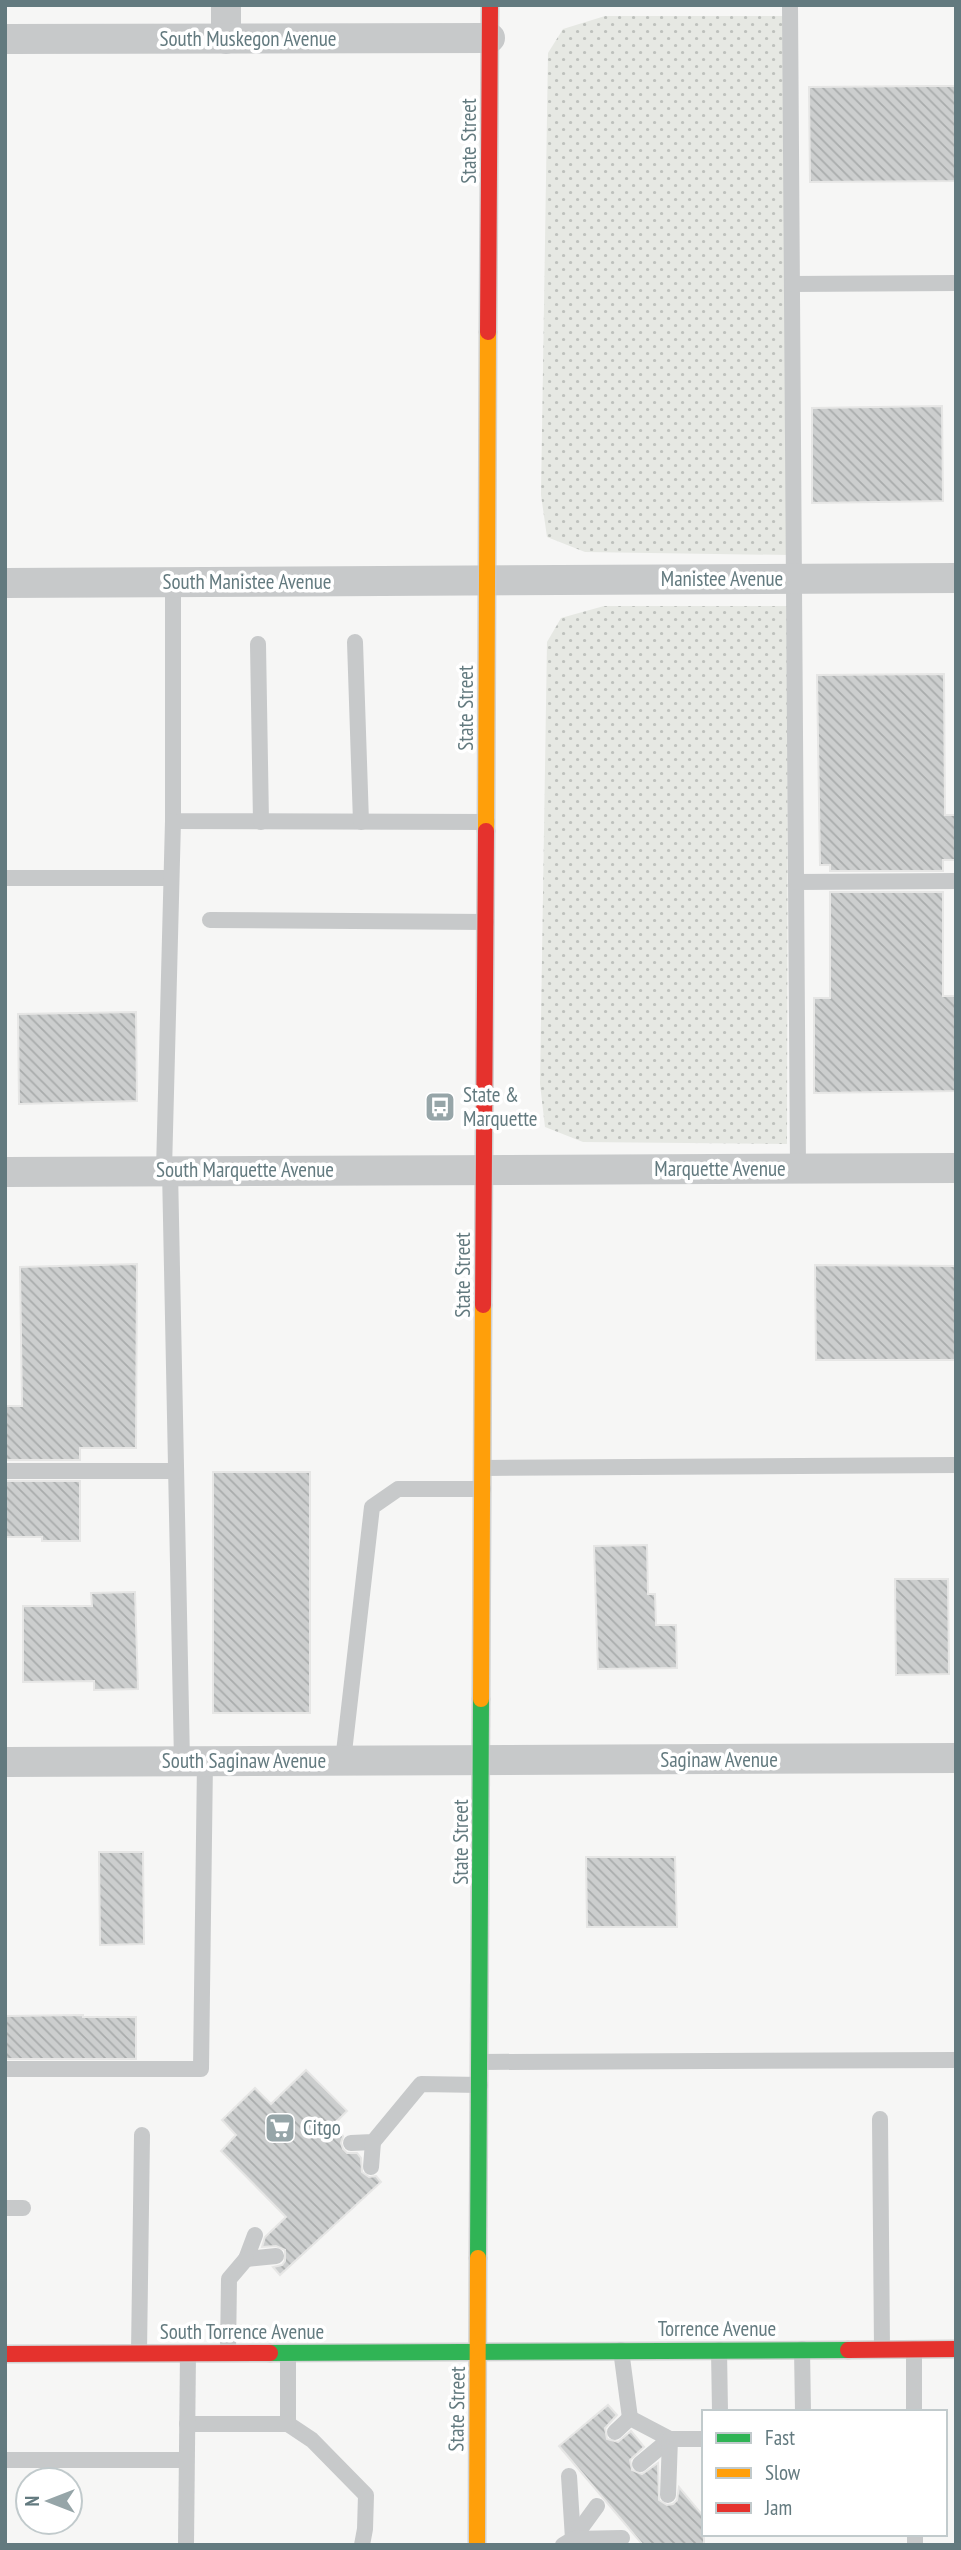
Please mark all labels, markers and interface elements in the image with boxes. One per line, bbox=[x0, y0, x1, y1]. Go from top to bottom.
street label: South Muskegon Avenue bbox=[159, 25, 337, 52]
street label: State Street bbox=[455, 98, 482, 184]
street label: Manistee Avenue bbox=[661, 565, 783, 592]
street label: South Manistee Avenue bbox=[162, 568, 332, 595]
street label: State Street bbox=[452, 665, 479, 751]
place label: State & Marquette bbox=[463, 1081, 537, 1132]
bus stop icon: State & Marquette bbox=[423, 1090, 457, 1124]
street label: Marquette Avenue bbox=[654, 1155, 786, 1182]
street label: South Marquette Avenue bbox=[156, 1156, 334, 1183]
street label: State Street bbox=[449, 1232, 476, 1318]
street label: Saginaw Avenue bbox=[660, 1746, 778, 1773]
street label: South Saginaw Avenue bbox=[162, 1747, 326, 1774]
street label: State Street bbox=[447, 1799, 474, 1885]
supermarket icon: Citgo bbox=[263, 2111, 297, 2145]
place label: Citgo bbox=[303, 2114, 341, 2141]
street label: Torrence Avenue bbox=[658, 2315, 776, 2342]
street label: South Torrence Avenue bbox=[160, 2318, 324, 2345]
street label: State Street bbox=[442, 2366, 471, 2452]
legend bbox=[702, 2410, 947, 2536]
text: Fast bbox=[765, 2424, 795, 2451]
text: Slow bbox=[765, 2459, 801, 2486]
north arrow bbox=[14, 2466, 84, 2536]
text: Jam bbox=[764, 2494, 792, 2521]
text: N bbox=[20, 2496, 44, 2506]

